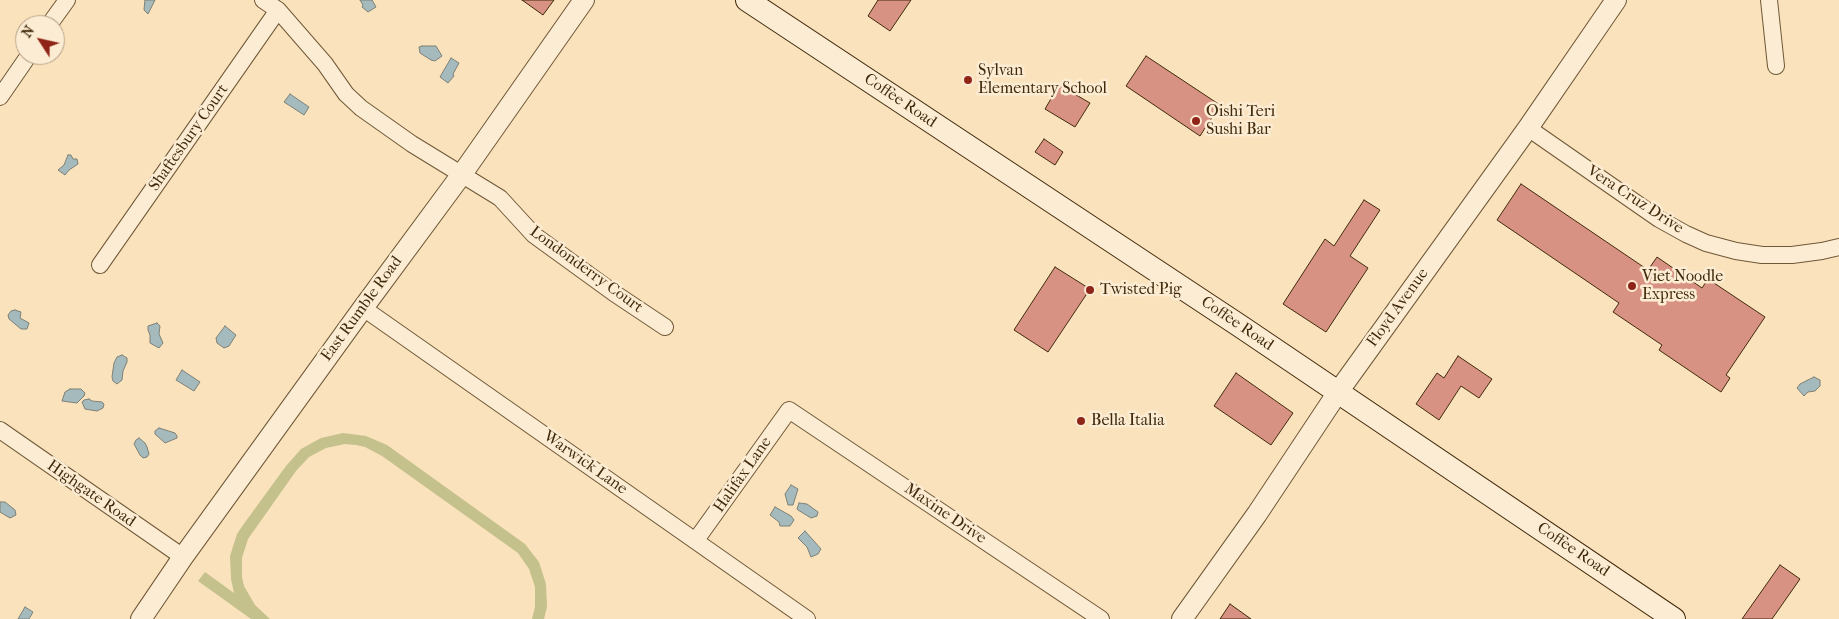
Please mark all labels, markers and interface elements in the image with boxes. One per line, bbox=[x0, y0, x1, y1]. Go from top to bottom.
north arrow bbox=[15, 15, 65, 65]
text: N bbox=[18, 22, 38, 41]
place label: Sylvan Elementary School bbox=[978, 61, 1107, 99]
street label: Coffee Road bbox=[860, 70, 940, 132]
marker: Sylvan Elementary School bbox=[962, 74, 974, 86]
street label: Shaftesbury Court bbox=[145, 81, 233, 195]
place label: Oishi Teri Sushi Bar bbox=[1206, 102, 1275, 140]
marker: Oishi Teri Sushi Bar bbox=[1190, 115, 1202, 127]
street label: Vera Cruz Drive bbox=[1583, 162, 1687, 238]
street label: Londonderry Court bbox=[526, 222, 646, 318]
street label: East Rumble Road bbox=[317, 253, 407, 365]
street label: Floyd Avenue bbox=[1363, 265, 1433, 351]
place label: Viet Noodle Express bbox=[1642, 267, 1723, 305]
place label: Twisted Pig bbox=[1100, 280, 1182, 300]
marker: Viet Noodle Express bbox=[1626, 280, 1638, 292]
marker: Twisted Pig bbox=[1084, 284, 1096, 296]
street label: Coffee Road bbox=[1197, 293, 1277, 355]
place label: Bella Italia bbox=[1091, 411, 1165, 431]
marker: Bella Italia bbox=[1075, 415, 1087, 427]
street label: Warwick Lane bbox=[539, 427, 631, 499]
street label: Halifax Lane bbox=[710, 433, 776, 517]
street label: Highgate Road bbox=[43, 456, 139, 532]
street label: Maxine Drive bbox=[900, 480, 990, 548]
street label: Coffee Road bbox=[1533, 519, 1613, 581]

